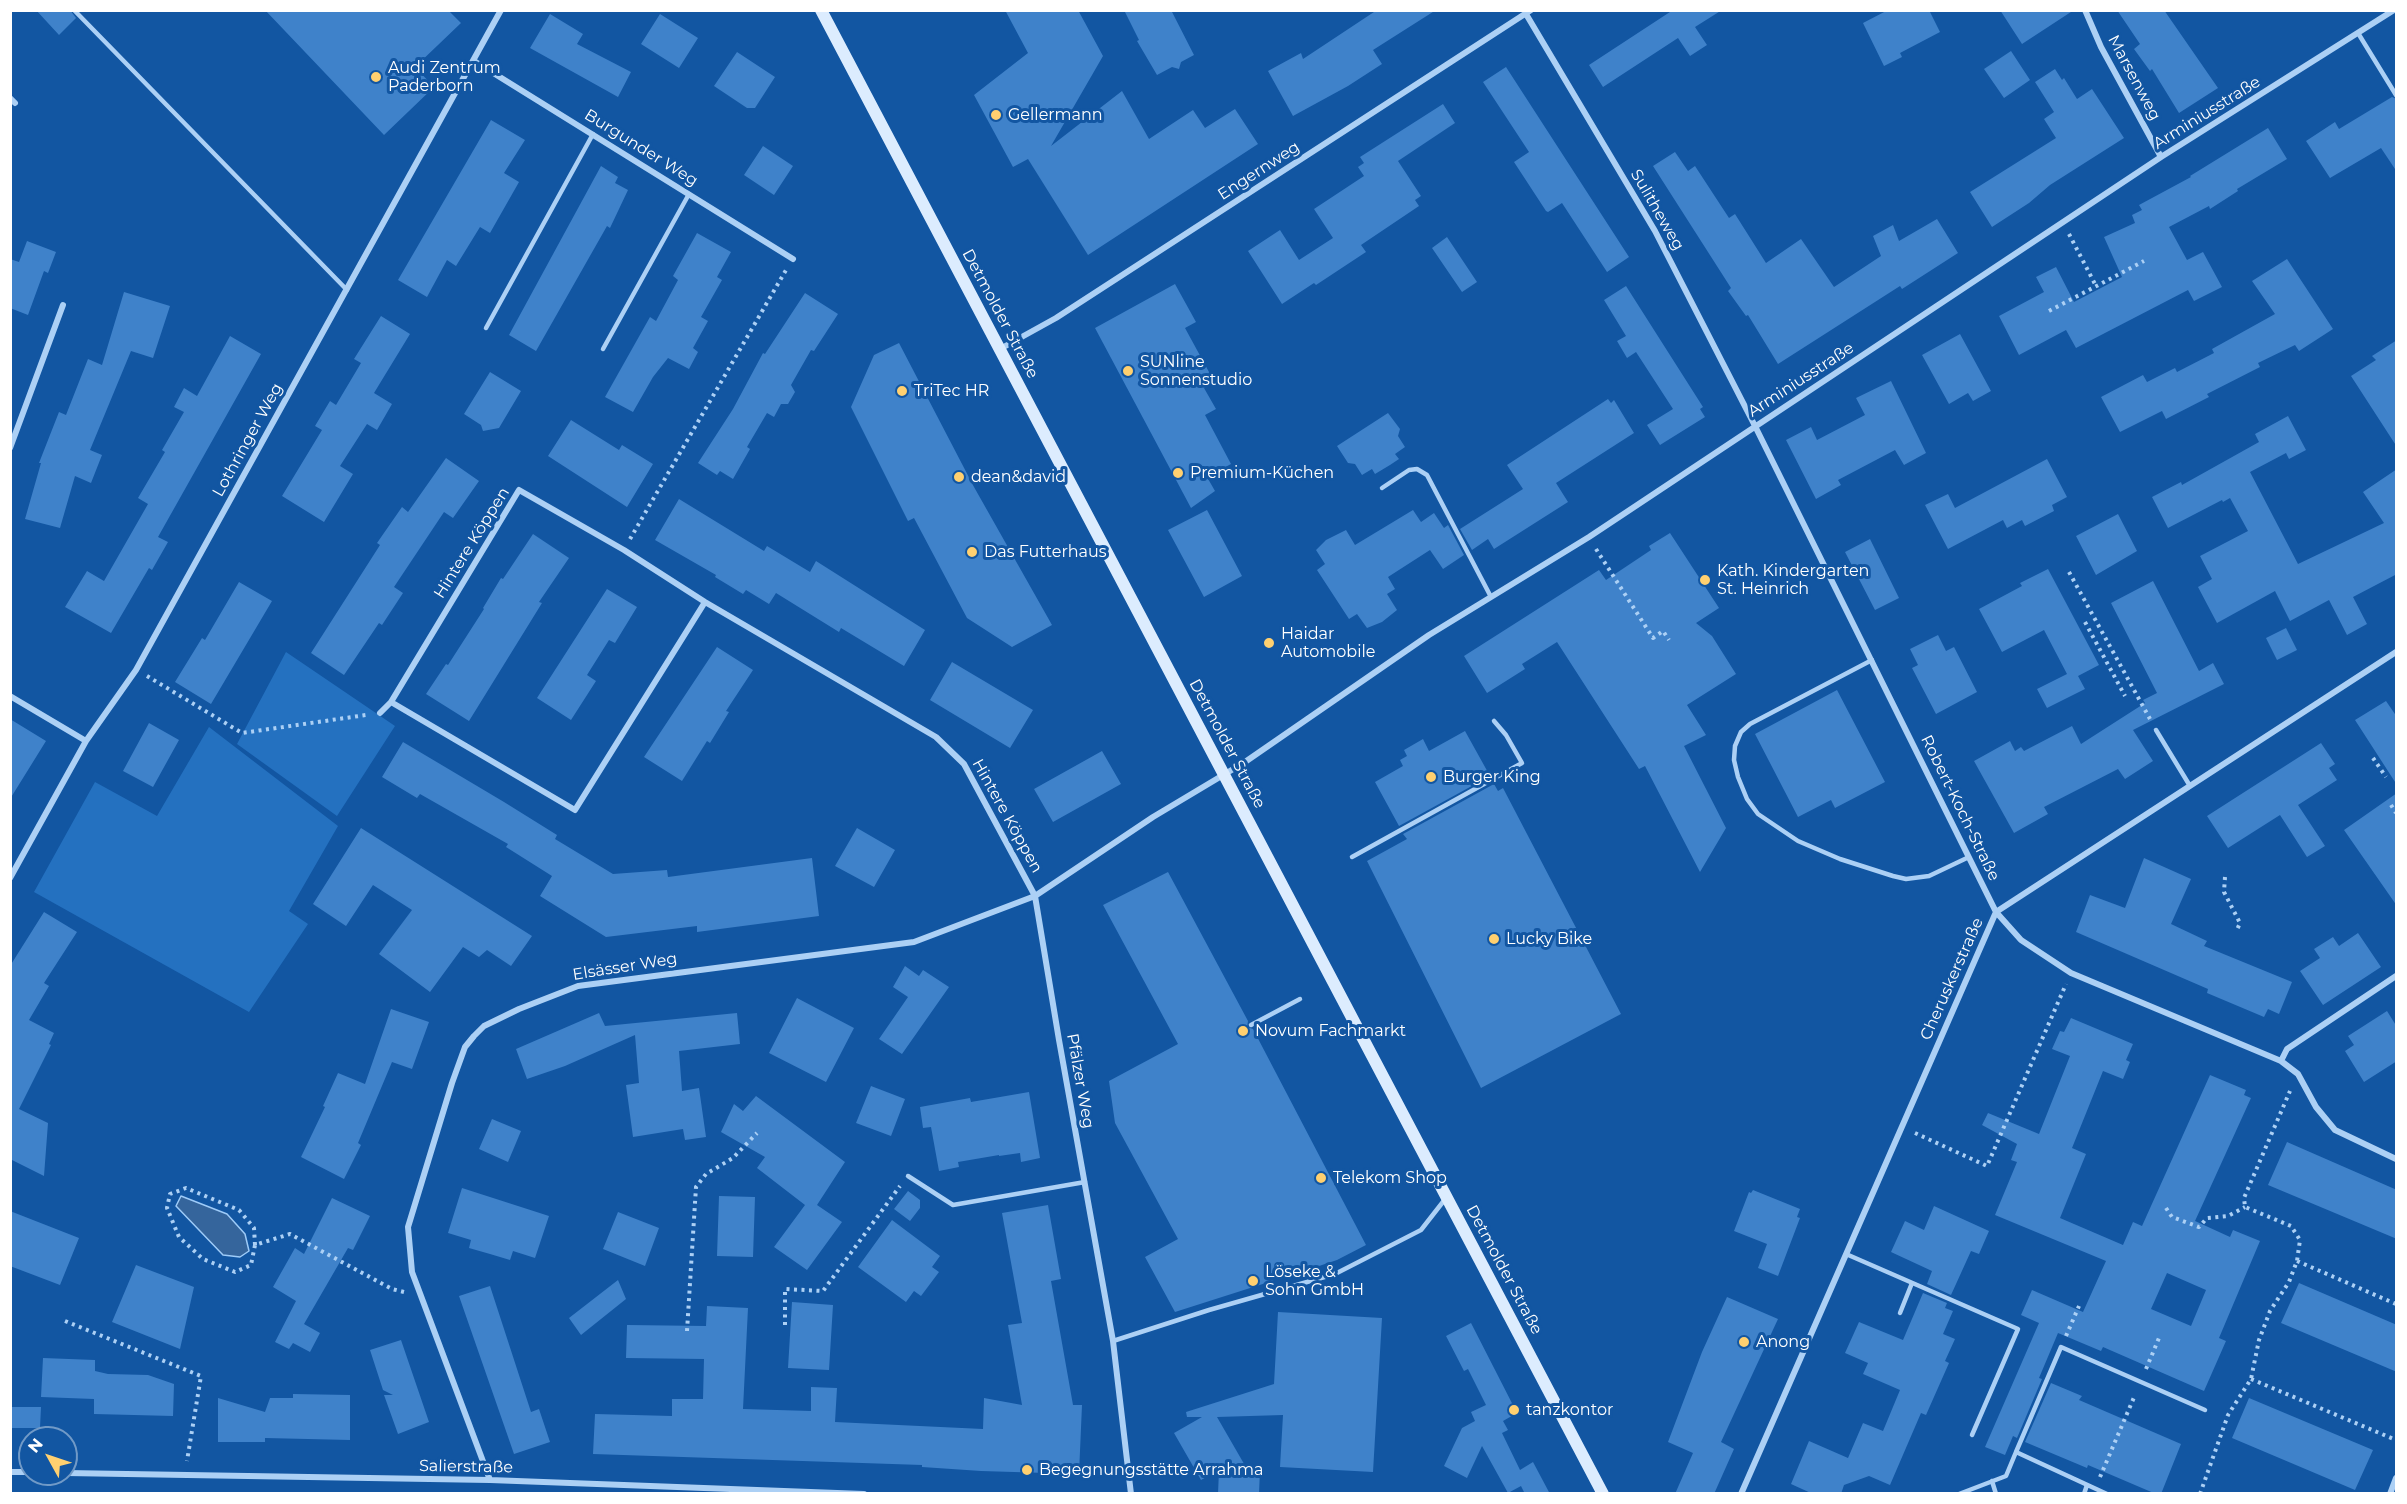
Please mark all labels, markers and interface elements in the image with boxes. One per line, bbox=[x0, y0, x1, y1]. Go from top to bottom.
street label: Marsenweg bbox=[2104, 32, 2164, 124]
place label: Audi Zentrum Paderborn bbox=[388, 58, 501, 96]
marker: Audi Zentrum Paderborn bbox=[369, 70, 383, 84]
street label: Arminiusstraße bbox=[2150, 72, 2264, 154]
street label: Burgunder Weg bbox=[581, 105, 701, 191]
place label: Gellermann bbox=[1008, 105, 1103, 125]
marker: Gellermann bbox=[989, 108, 1003, 122]
street label: Engernweg bbox=[1215, 137, 1303, 205]
street label: Sulitheweg bbox=[1626, 166, 1688, 254]
street label: Detmolder Straße bbox=[958, 246, 1042, 382]
street label: Arminiusstraße bbox=[1744, 339, 1858, 421]
place label: SUNline Sonnenstudio bbox=[1140, 352, 1252, 390]
marker: SUNline Sonnenstudio bbox=[1121, 364, 1135, 378]
street label: Lothringer Weg bbox=[209, 380, 287, 500]
place label: TriTec HR bbox=[914, 381, 989, 401]
marker: TriTec HR bbox=[895, 384, 909, 398]
place label: Premium-Küchen bbox=[1190, 463, 1334, 483]
marker: Premium-Küchen bbox=[1171, 466, 1185, 480]
place label: dean&david bbox=[971, 467, 1066, 487]
marker: dean&david bbox=[952, 470, 966, 484]
street label: Hintere Köppen bbox=[430, 484, 514, 602]
place label: Das Futterhaus bbox=[984, 542, 1106, 562]
marker: Das Futterhaus bbox=[965, 545, 979, 559]
place label: Kath. Kindergarten St. Heinrich bbox=[1717, 561, 1869, 599]
marker: Kath. Kindergarten St. Heinrich bbox=[1698, 573, 1712, 587]
place label: Haidar Automobile bbox=[1281, 624, 1375, 662]
marker: Haidar Automobile bbox=[1262, 636, 1276, 650]
street label: Detmolder Straße bbox=[1185, 676, 1269, 812]
street label: Robert-Koch-Straße bbox=[1916, 732, 2004, 884]
street label: Hintere Köppen bbox=[968, 756, 1046, 876]
place label: Burger King bbox=[1443, 767, 1541, 787]
marker: Burger King bbox=[1424, 770, 1438, 784]
street label: Cheruskerstraße bbox=[1916, 915, 1988, 1043]
place label: Lucky Bike bbox=[1506, 929, 1592, 949]
marker: Lucky Bike bbox=[1487, 932, 1501, 946]
street label: Elsässer Weg bbox=[571, 949, 679, 985]
place label: Novum Fachmarkt bbox=[1255, 1021, 1406, 1041]
marker: Novum Fachmarkt bbox=[1236, 1024, 1250, 1038]
street label: Pfälzer Weg bbox=[1062, 1032, 1098, 1130]
place label: Telekom Shop bbox=[1333, 1168, 1447, 1188]
marker: Telekom Shop bbox=[1314, 1171, 1328, 1185]
street label: Detmolder Straße bbox=[1462, 1202, 1546, 1338]
place label: Löseke & Sohn GmbH bbox=[1265, 1262, 1364, 1300]
marker: Löseke & Sohn GmbH bbox=[1246, 1274, 1260, 1288]
place label: Anong bbox=[1756, 1332, 1810, 1352]
marker: Anong bbox=[1737, 1335, 1751, 1349]
place label: tanzkontor bbox=[1526, 1400, 1613, 1420]
marker: tanzkontor bbox=[1507, 1403, 1521, 1417]
north arrow bbox=[18, 1426, 78, 1486]
text: N bbox=[24, 1434, 47, 1456]
street label: Salierstraße bbox=[419, 1457, 513, 1477]
place label: Begegnungsstätte Arrahma bbox=[1039, 1460, 1263, 1480]
marker: Begegnungsstätte Arrahma bbox=[1020, 1463, 1034, 1477]

